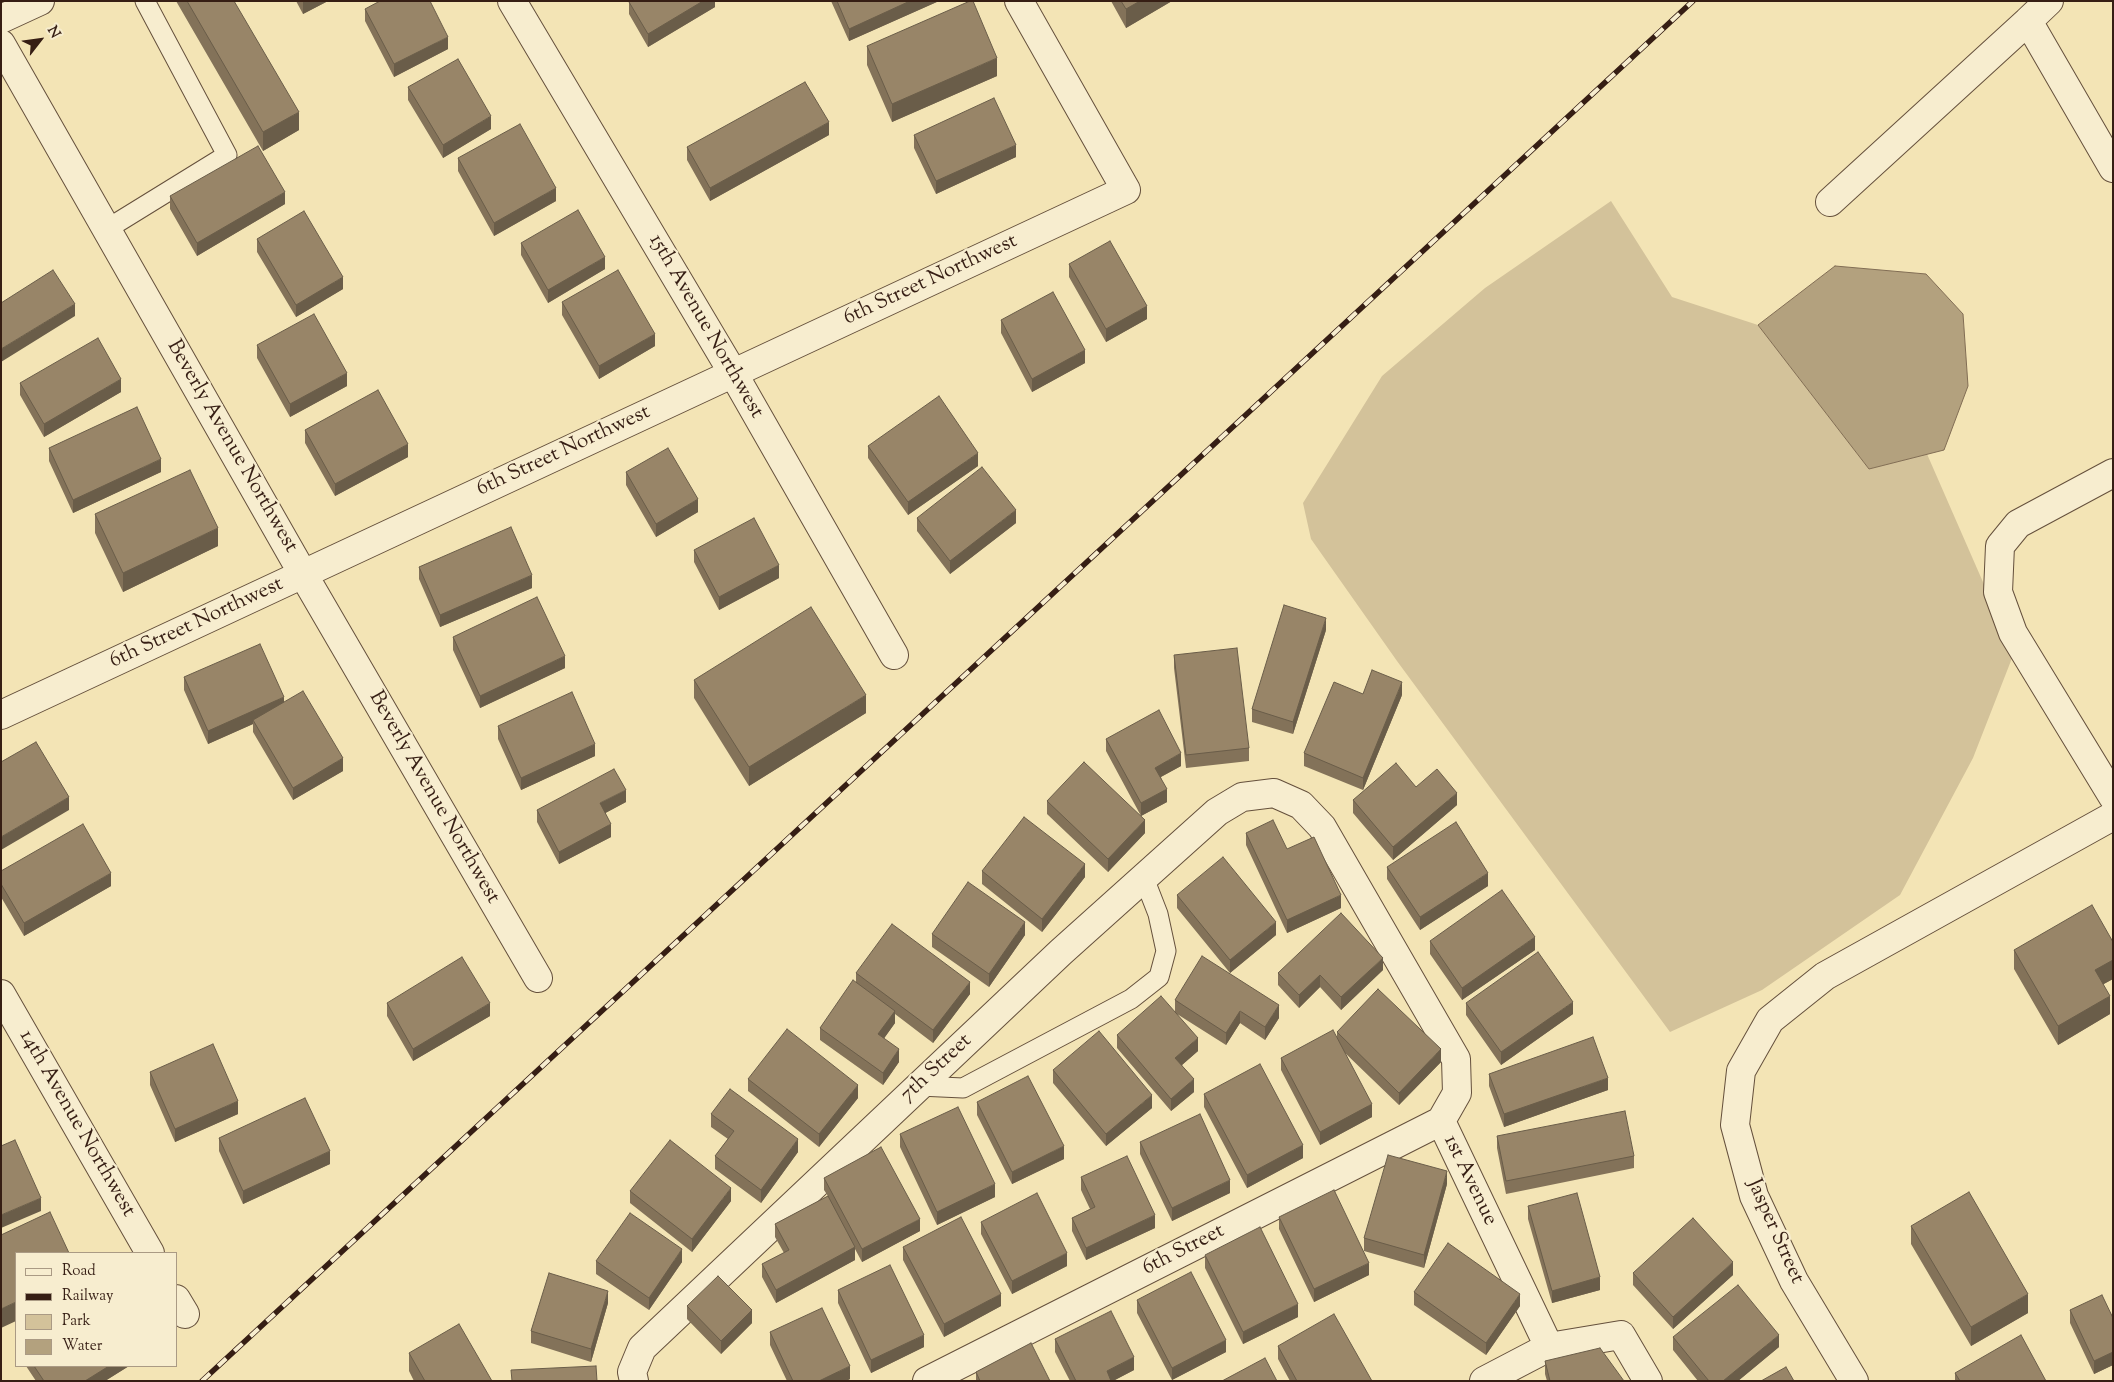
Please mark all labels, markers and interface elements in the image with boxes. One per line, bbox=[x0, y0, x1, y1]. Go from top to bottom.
north arrow bbox=[15, 15, 65, 65]
text: N bbox=[42, 23, 64, 42]
street label: 15th Avenue Northwest bbox=[642, 230, 768, 424]
street label: 6th Street Northwest bbox=[840, 230, 1022, 332]
street label: Beverly Avenue Northwest bbox=[160, 336, 302, 558]
street label: 6th Street Northwest bbox=[473, 401, 655, 503]
street label: 6th Street Northwest bbox=[106, 573, 288, 675]
street label: Beverly Avenue Northwest bbox=[362, 687, 504, 909]
street label: 14th Avenue Northwest bbox=[12, 1026, 140, 1222]
street label: 7th Street bbox=[896, 1030, 978, 1108]
street label: 1st Avenue bbox=[1436, 1132, 1502, 1230]
street label: Jasper Street bbox=[1740, 1176, 1808, 1288]
street label: 6th Street bbox=[1139, 1220, 1229, 1282]
legend bbox=[15, 1252, 178, 1367]
text: Road bbox=[62, 1261, 96, 1282]
text: Railway bbox=[62, 1286, 113, 1307]
text: Park bbox=[62, 1311, 91, 1332]
text: Water bbox=[62, 1336, 102, 1357]

